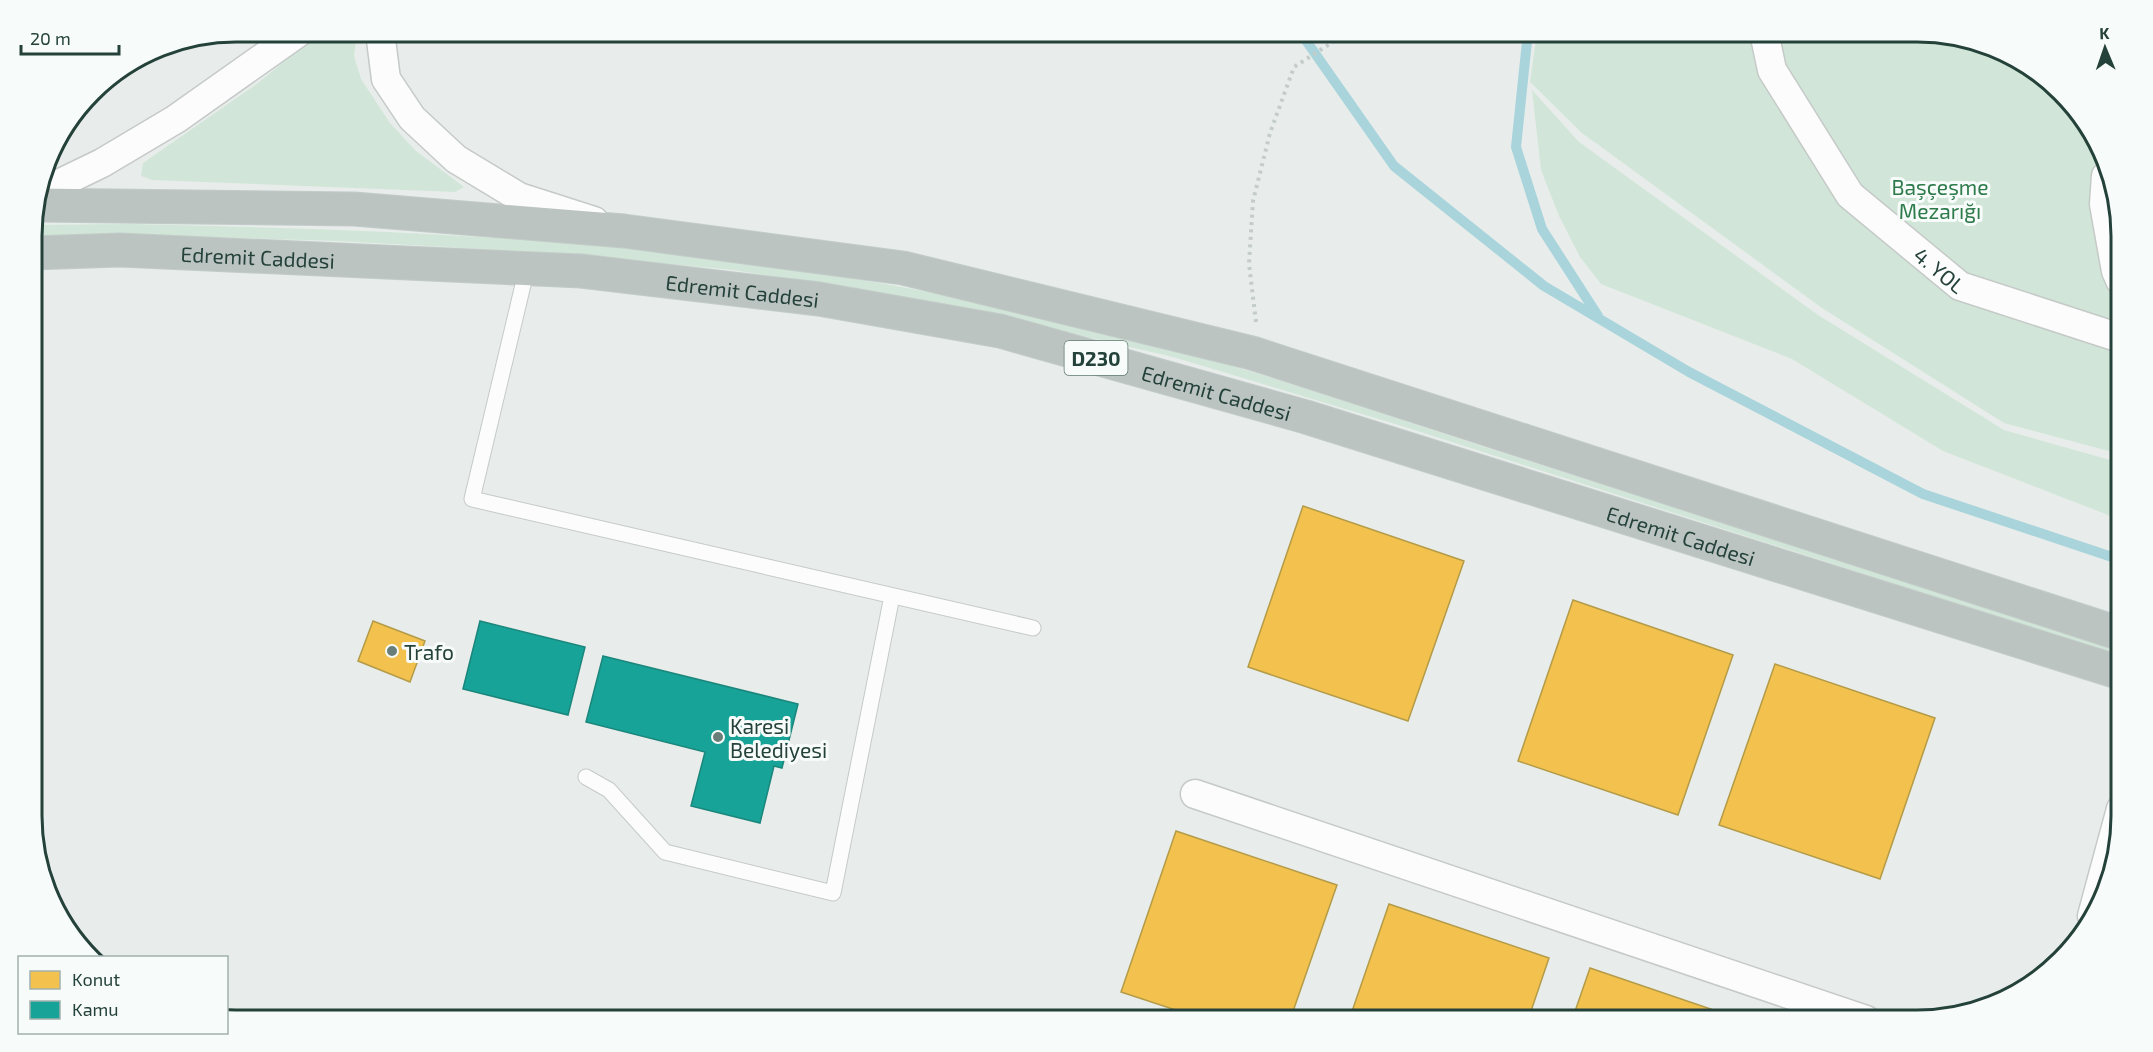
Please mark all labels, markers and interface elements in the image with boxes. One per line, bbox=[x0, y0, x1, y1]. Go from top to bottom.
scale bar bbox=[21, 18, 118, 56]
north arrow bbox=[2075, 18, 2135, 78]
text: K bbox=[2099, 23, 2111, 42]
text: 20 m bbox=[30, 27, 71, 49]
park label: Başçeşme Mezarığı bbox=[1892, 174, 1988, 223]
street label: Edremit Caddesi bbox=[180, 240, 335, 272]
street label: 4. YOL bbox=[1910, 241, 1971, 298]
street label: Edremit Caddesi bbox=[664, 269, 820, 311]
road number: D230 bbox=[1064, 341, 1128, 375]
street label: Edremit Caddesi bbox=[1139, 359, 1294, 425]
street label: Edremit Caddesi bbox=[1604, 500, 1758, 570]
place label: Trafo bbox=[404, 639, 454, 664]
marker: Trafo bbox=[385, 644, 399, 658]
place label: Karesi Belediyesi bbox=[730, 713, 827, 762]
marker: Karesi Belediyesi bbox=[711, 730, 725, 744]
legend bbox=[18, 956, 228, 1034]
text: Konut bbox=[72, 968, 120, 990]
text: Kamu bbox=[72, 998, 119, 1020]

